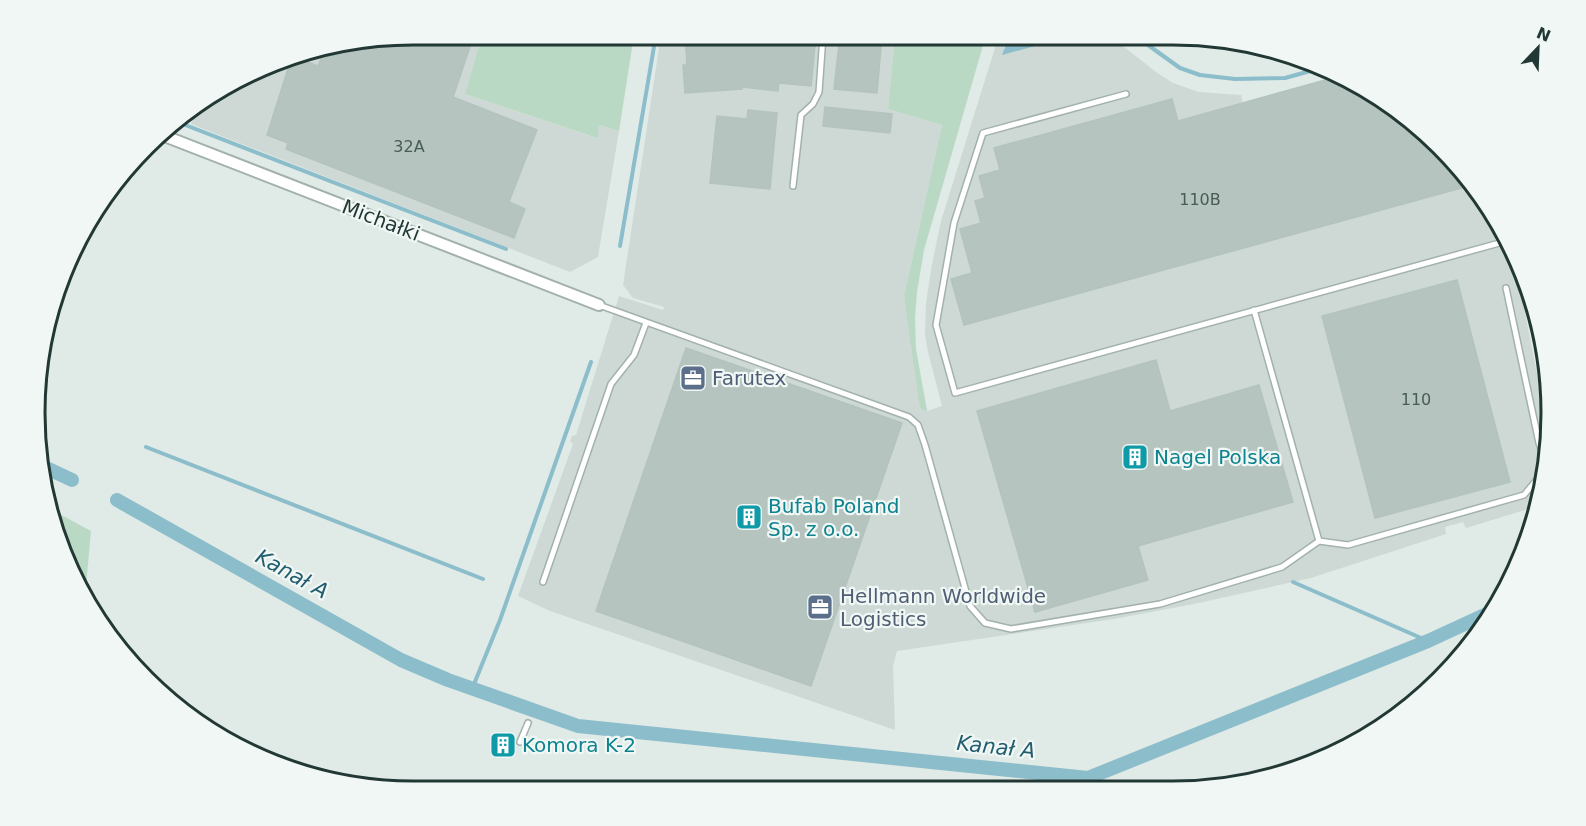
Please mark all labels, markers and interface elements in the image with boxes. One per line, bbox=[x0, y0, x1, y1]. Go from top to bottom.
north arrow bbox=[1508, 18, 1568, 78]
text: N bbox=[1534, 23, 1554, 46]
house number: 32A bbox=[393, 137, 425, 156]
house number: 110B bbox=[1179, 190, 1221, 209]
street label: Michałki bbox=[339, 194, 423, 246]
office icon: Farutex bbox=[678, 363, 708, 393]
place label: Farutex bbox=[712, 366, 787, 390]
house number: 110 bbox=[1401, 390, 1431, 409]
building icon: Nagel Polska bbox=[1120, 442, 1150, 472]
place label: Nagel Polska bbox=[1154, 445, 1281, 469]
place label: Bufab Poland Sp. z o.o. bbox=[768, 494, 900, 541]
building icon: Bufab Poland Sp. z o.o. bbox=[734, 502, 764, 532]
water label: Kanał A bbox=[252, 544, 332, 604]
place label: Hellmann Worldwide Logistics bbox=[840, 584, 1046, 631]
office icon: Hellmann Worldwide Logistics bbox=[805, 592, 835, 622]
building icon: Komora K-2 bbox=[488, 730, 518, 760]
water label: Kanał A bbox=[955, 731, 1037, 763]
place label: Komora K-2 bbox=[522, 733, 636, 757]

